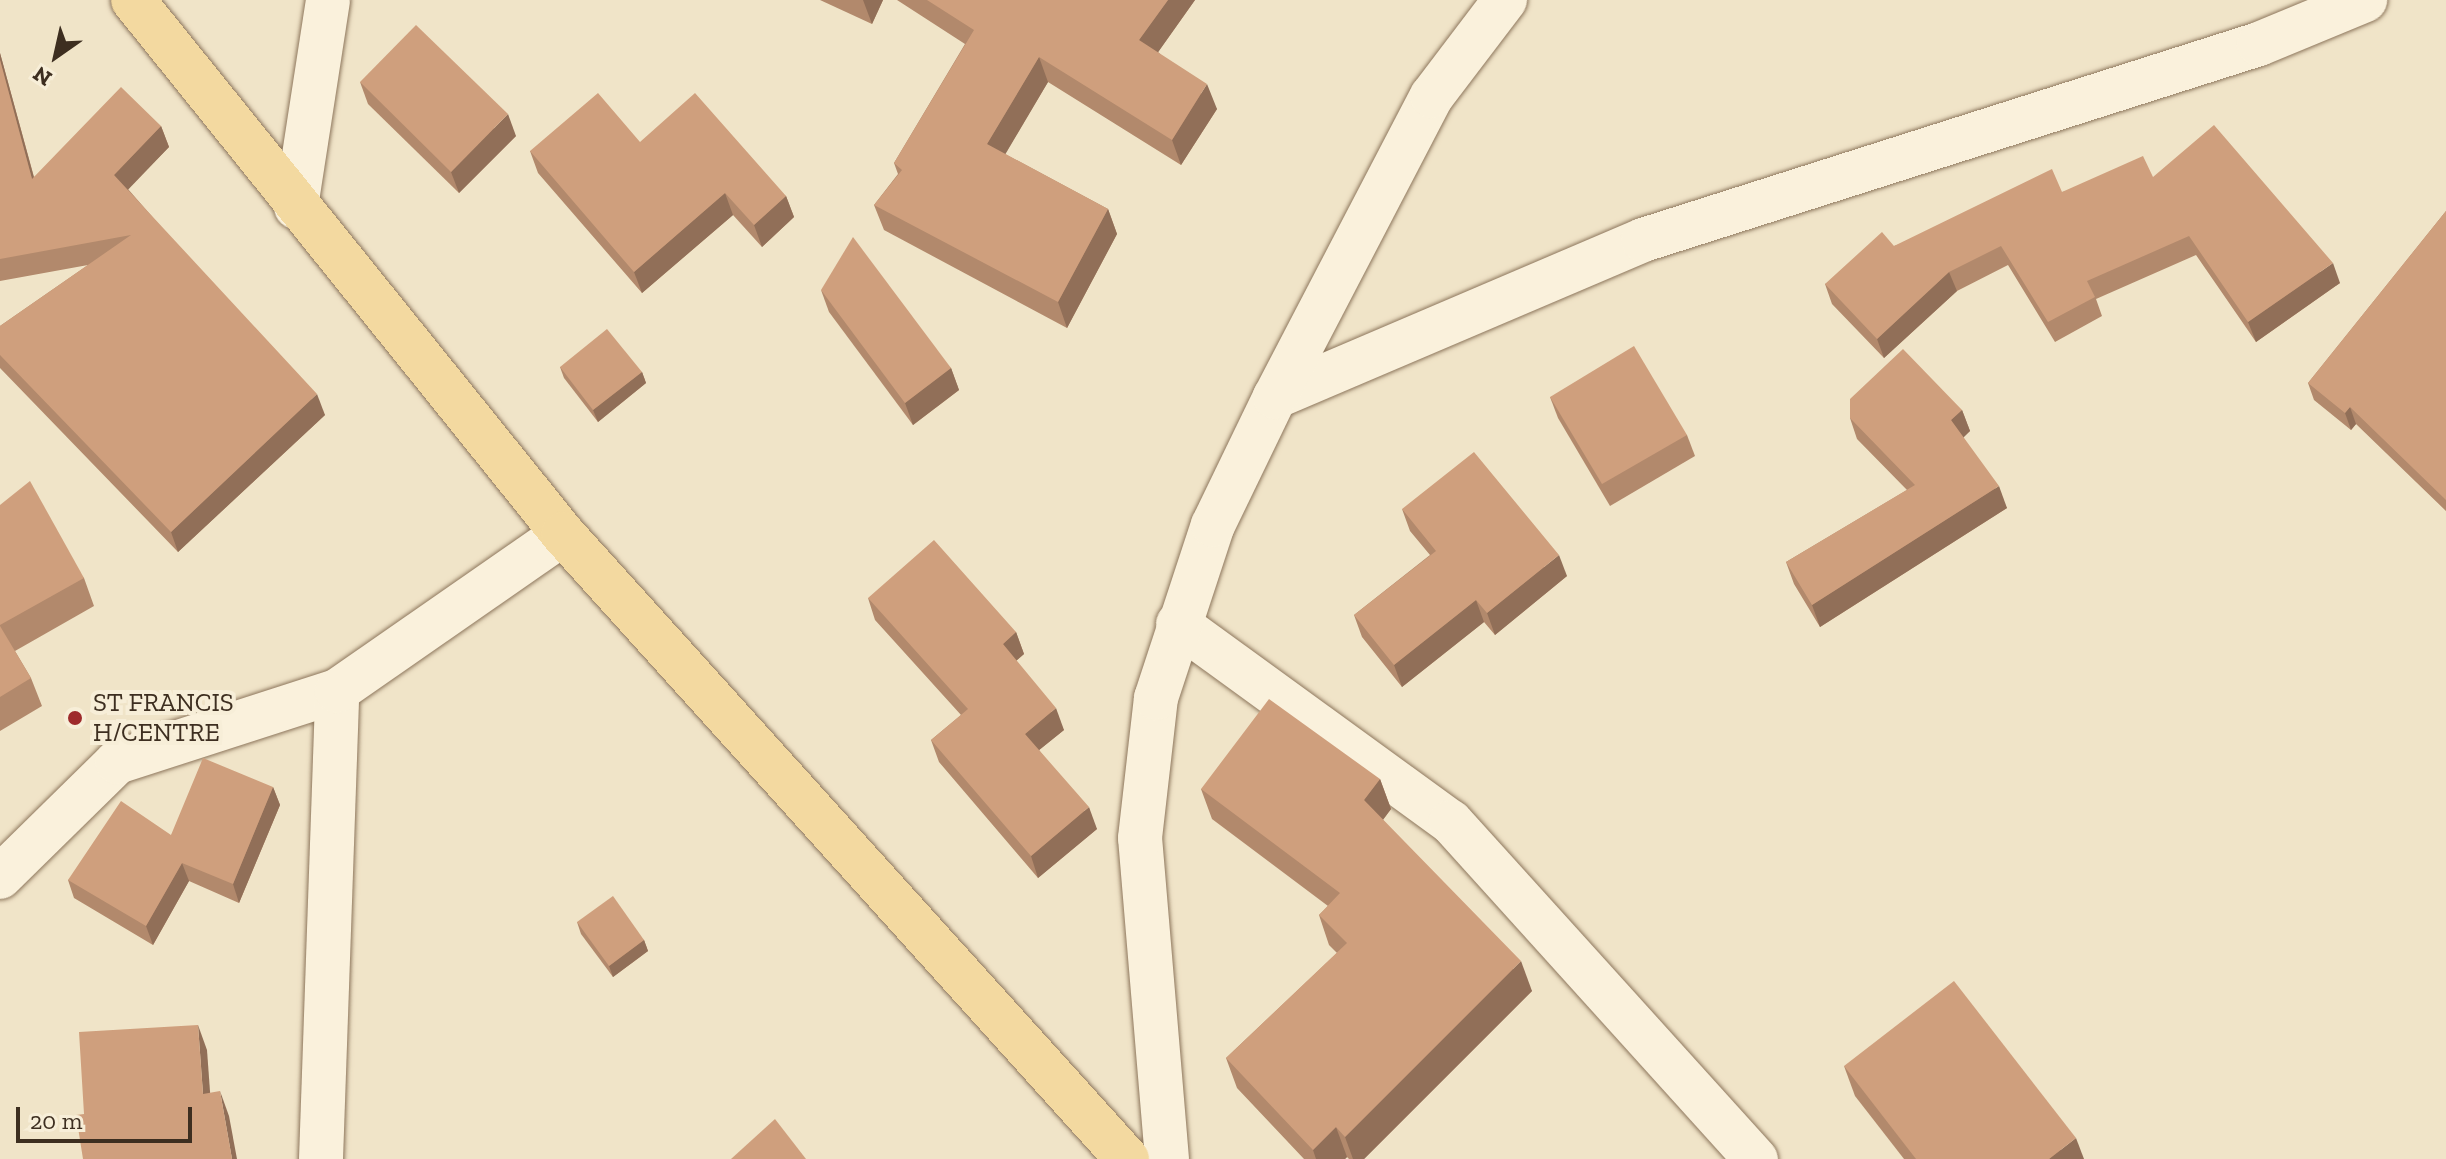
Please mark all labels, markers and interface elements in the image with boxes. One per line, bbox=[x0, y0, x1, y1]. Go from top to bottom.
north arrow bbox=[16, 16, 96, 96]
text: N bbox=[28, 60, 57, 92]
place label: ST FRANCIS H/CENTRE bbox=[93, 687, 234, 748]
marker: ST FRANCIS H/CENTRE bbox=[64, 707, 86, 729]
scale bar bbox=[20, 1091, 196, 1141]
text: 20 m bbox=[30, 1106, 82, 1135]

